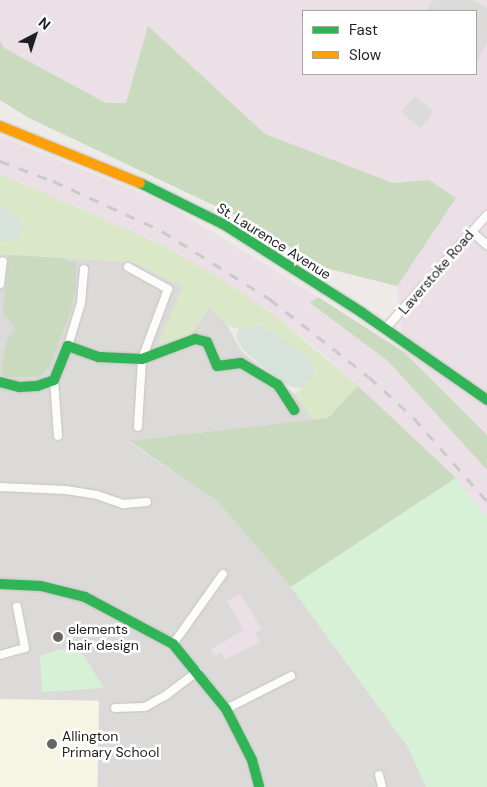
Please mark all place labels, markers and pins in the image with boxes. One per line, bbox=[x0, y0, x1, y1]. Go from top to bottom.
place label: elements hair design bbox=[68, 621, 139, 654]
marker: elements hair design bbox=[52, 631, 64, 643]
place label: Allington Primary School bbox=[62, 728, 159, 760]
marker: Allington Primary School bbox=[46, 738, 58, 750]

